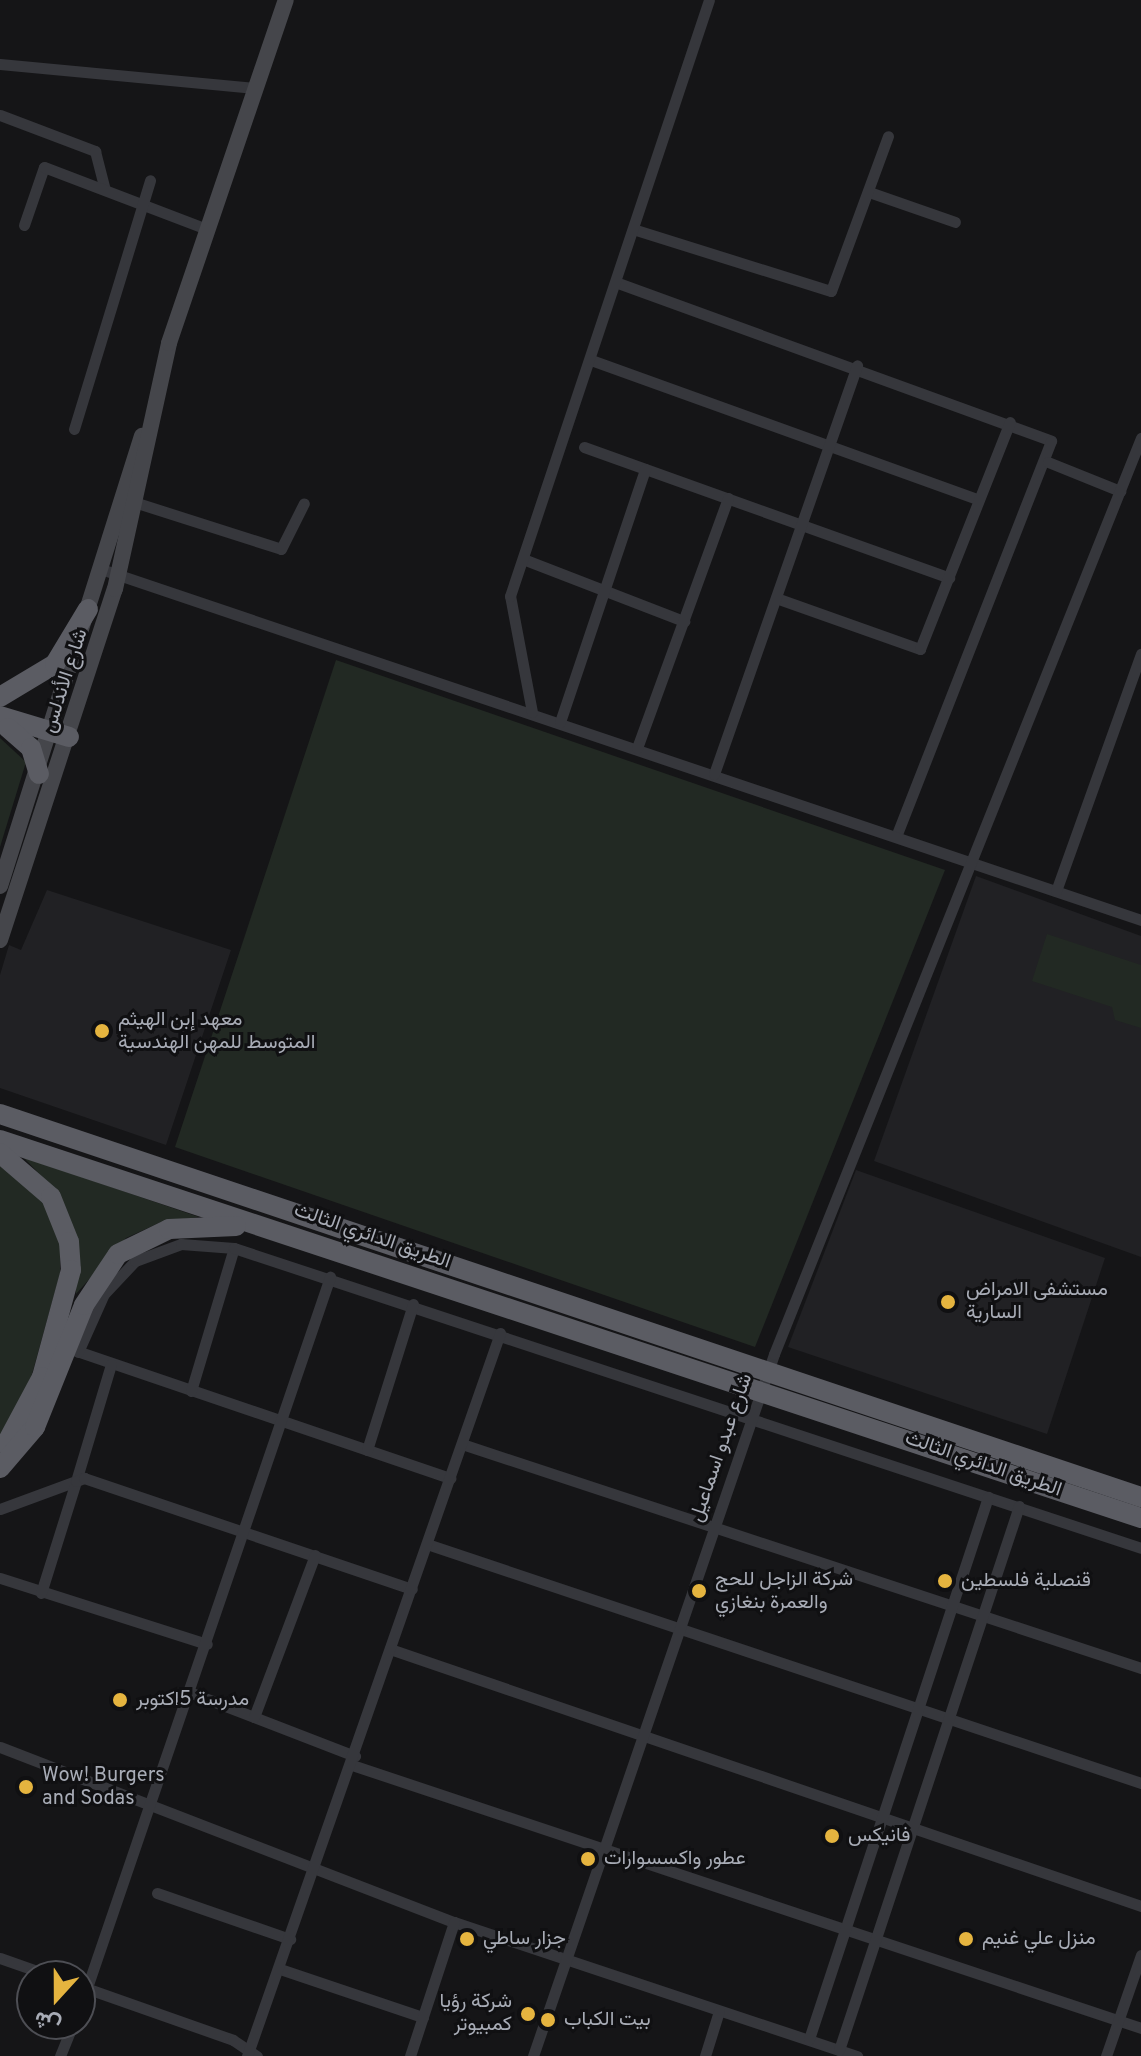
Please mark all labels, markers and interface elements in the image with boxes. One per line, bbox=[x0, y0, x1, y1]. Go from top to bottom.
street label: شارع الأندلس bbox=[38, 626, 94, 736]
place label: معهد إبن الهيثم المتوسط للمهن الهندسية bbox=[118, 1008, 315, 1055]
marker: معهد إبن الهيثم المتوسط للمهن الهندسية bbox=[93, 1022, 111, 1040]
street label: الطريق الدائري الثالث bbox=[291, 1199, 453, 1275]
place label: مستشفى الامراض السارية bbox=[966, 1278, 1108, 1325]
marker: مستشفى الامراض السارية bbox=[937, 1291, 959, 1313]
street label: شارع عبدو اسماعيل bbox=[685, 1371, 759, 1525]
street label: الطريق الدائري الثالث bbox=[902, 1427, 1064, 1503]
place label: شركة الزاجل للحج والعمرة بنغازي bbox=[715, 1568, 853, 1615]
place label: قنصلية فلسطين bbox=[961, 1569, 1091, 1593]
marker: قنصلية فلسطين bbox=[936, 1572, 954, 1590]
marker: شركة الزاجل للحج والعمرة بنغازي bbox=[690, 1582, 708, 1600]
place label: مدرسة 5اكتوبر bbox=[136, 1688, 249, 1712]
marker: مدرسة 5اكتوبر bbox=[111, 1691, 129, 1709]
place label: Wow! Burgers and Sodas bbox=[42, 1764, 165, 1811]
marker: Wow! Burgers and Sodas bbox=[17, 1778, 35, 1796]
place label: فانيكس bbox=[848, 1824, 910, 1848]
marker: فانيكس bbox=[823, 1827, 841, 1845]
place label: عطور واكسسوارات bbox=[604, 1847, 746, 1871]
marker: عطور واكسسوارات bbox=[579, 1850, 597, 1868]
place label: جزار ساطي bbox=[483, 1927, 566, 1951]
place label: منزل علي غنيم bbox=[982, 1927, 1096, 1951]
marker: جزار ساطي bbox=[458, 1930, 476, 1948]
marker: منزل علي غنيم bbox=[957, 1930, 975, 1948]
north arrow bbox=[16, 1960, 96, 2040]
place label: شركة رؤيا كمبيوتر bbox=[440, 1990, 512, 2037]
text: ش bbox=[31, 2004, 65, 2038]
marker: شركة رؤيا كمبيوتر bbox=[519, 2005, 537, 2023]
place label: بيت الكباب bbox=[564, 2008, 651, 2032]
marker: بيت الكباب bbox=[539, 2011, 557, 2029]

